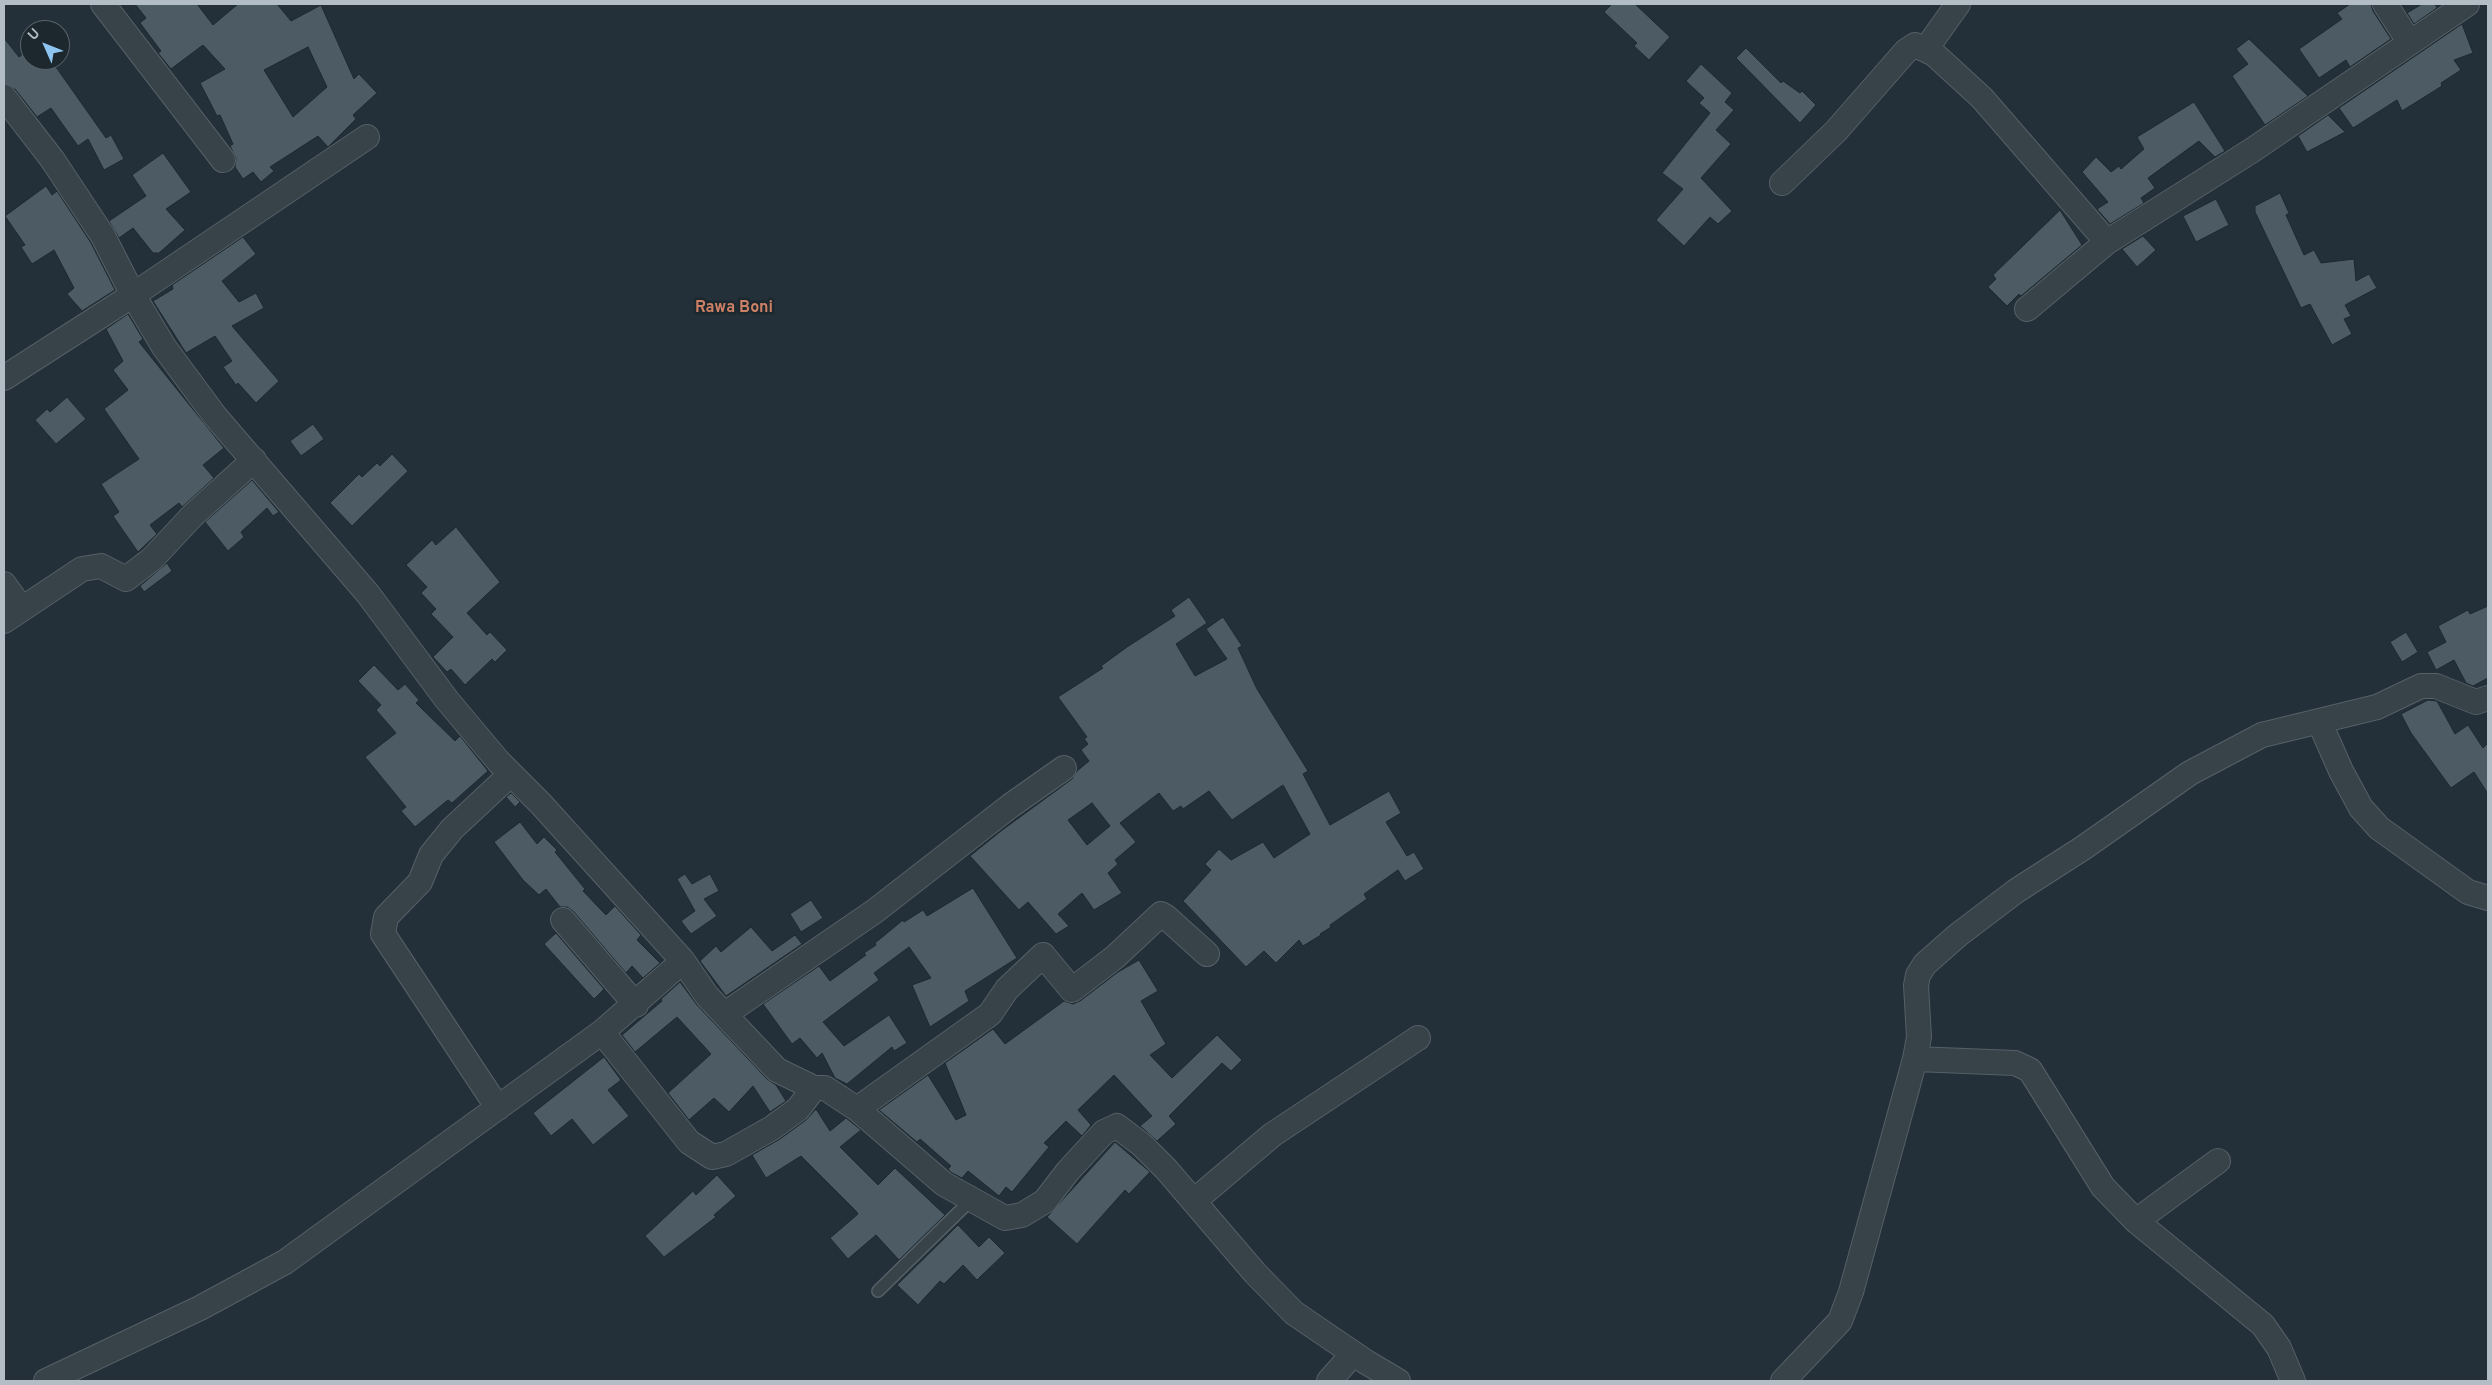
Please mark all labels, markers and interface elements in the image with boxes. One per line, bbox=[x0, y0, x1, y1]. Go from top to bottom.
north arrow bbox=[20, 20, 70, 70]
text: U bbox=[25, 25, 44, 44]
district label: Rawa Boni bbox=[695, 299, 773, 319]

